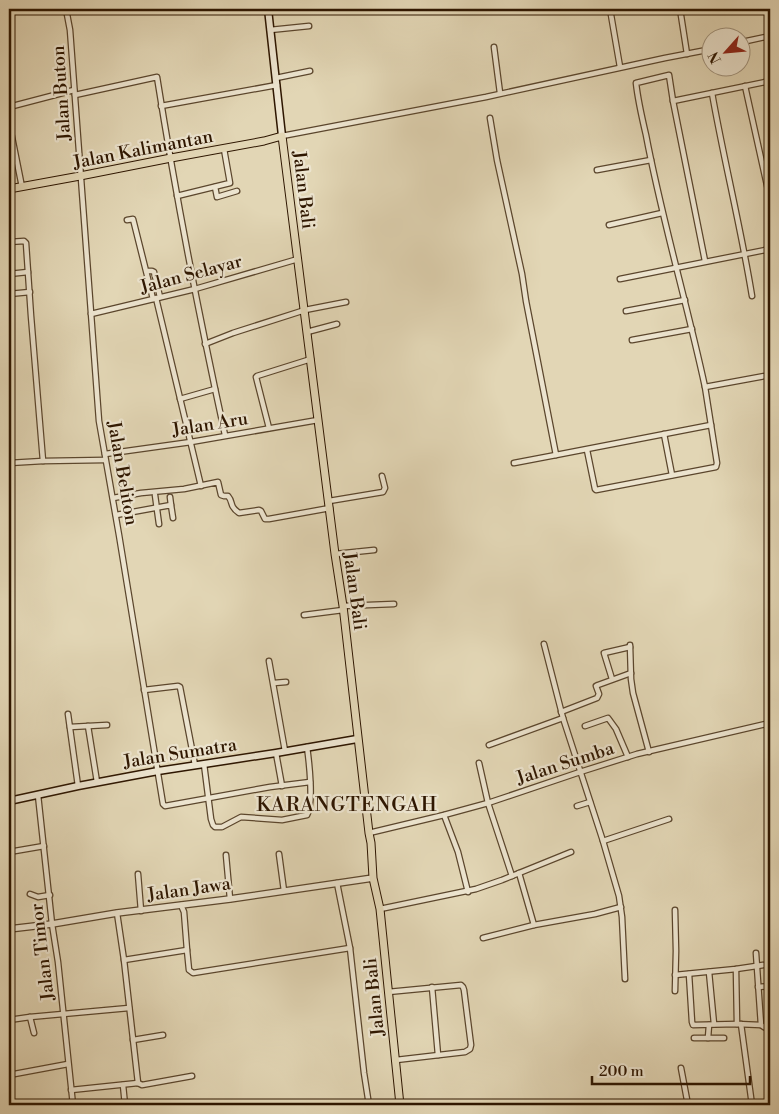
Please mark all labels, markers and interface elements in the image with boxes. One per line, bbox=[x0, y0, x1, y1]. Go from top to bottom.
north arrow bbox=[702, 28, 752, 78]
street label: Jalan Buton bbox=[47, 44, 76, 142]
text: N bbox=[705, 48, 726, 66]
street label: Jalan Kalimantan bbox=[70, 125, 215, 175]
street label: Jalan Bali bbox=[287, 149, 320, 231]
street label: Jalan Selayar bbox=[137, 250, 245, 299]
street label: Jalan Aru bbox=[170, 407, 250, 442]
street label: Jalan Beliton bbox=[102, 418, 143, 527]
street label: Jalan Bali bbox=[338, 550, 371, 632]
street label: Jalan Sumatra bbox=[121, 733, 239, 774]
street label: Jalan Sumba bbox=[512, 737, 618, 790]
district label: KARANGTENGAH bbox=[256, 793, 438, 818]
street label: Jalan Jawa bbox=[145, 872, 233, 907]
street label: Jalan Timor bbox=[25, 902, 60, 1003]
street label: Jalan Bali bbox=[359, 957, 390, 1038]
scale bar bbox=[592, 1054, 749, 1086]
text: 200 m bbox=[599, 1062, 644, 1081]

